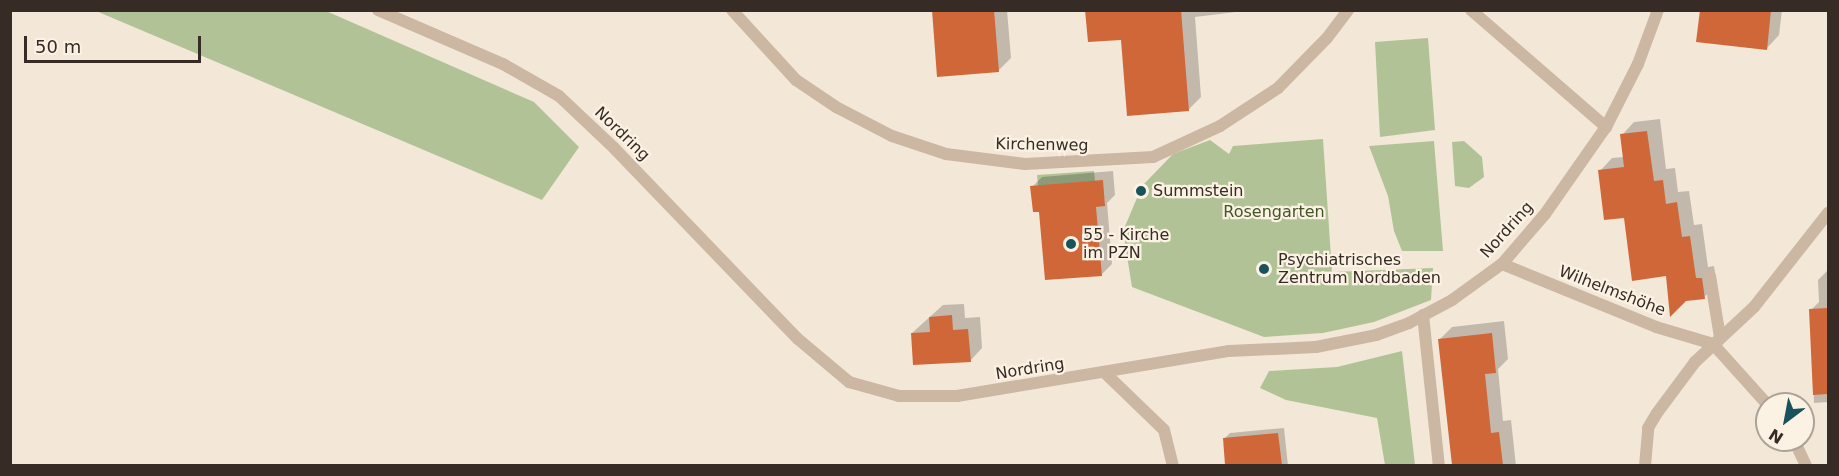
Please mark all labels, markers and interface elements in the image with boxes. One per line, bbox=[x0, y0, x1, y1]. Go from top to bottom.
scale bar bbox=[27, 24, 204, 62]
text: 50 m bbox=[35, 36, 81, 57]
street label: Nordring bbox=[590, 103, 654, 165]
street label: Kirchenweg bbox=[995, 135, 1089, 155]
place label: Summstein bbox=[1153, 181, 1244, 201]
marker: Summstein bbox=[1134, 184, 1148, 198]
street label: Nordring bbox=[1477, 198, 1537, 262]
park label: Rosengarten bbox=[1223, 202, 1325, 222]
place label: 55 - Kirche im PZN bbox=[1083, 225, 1169, 263]
marker: 55 - Kirche im PZN bbox=[1064, 237, 1078, 251]
place label: Psychiatrisches Zentrum Nordbaden bbox=[1278, 250, 1441, 288]
marker: Psychiatrisches Zentrum Nordbaden bbox=[1255, 260, 1273, 278]
street label: Wilhelmshöhe bbox=[1556, 262, 1668, 320]
street label: Nordring bbox=[994, 354, 1066, 384]
north arrow bbox=[1755, 392, 1815, 452]
text: N bbox=[1766, 424, 1787, 448]

